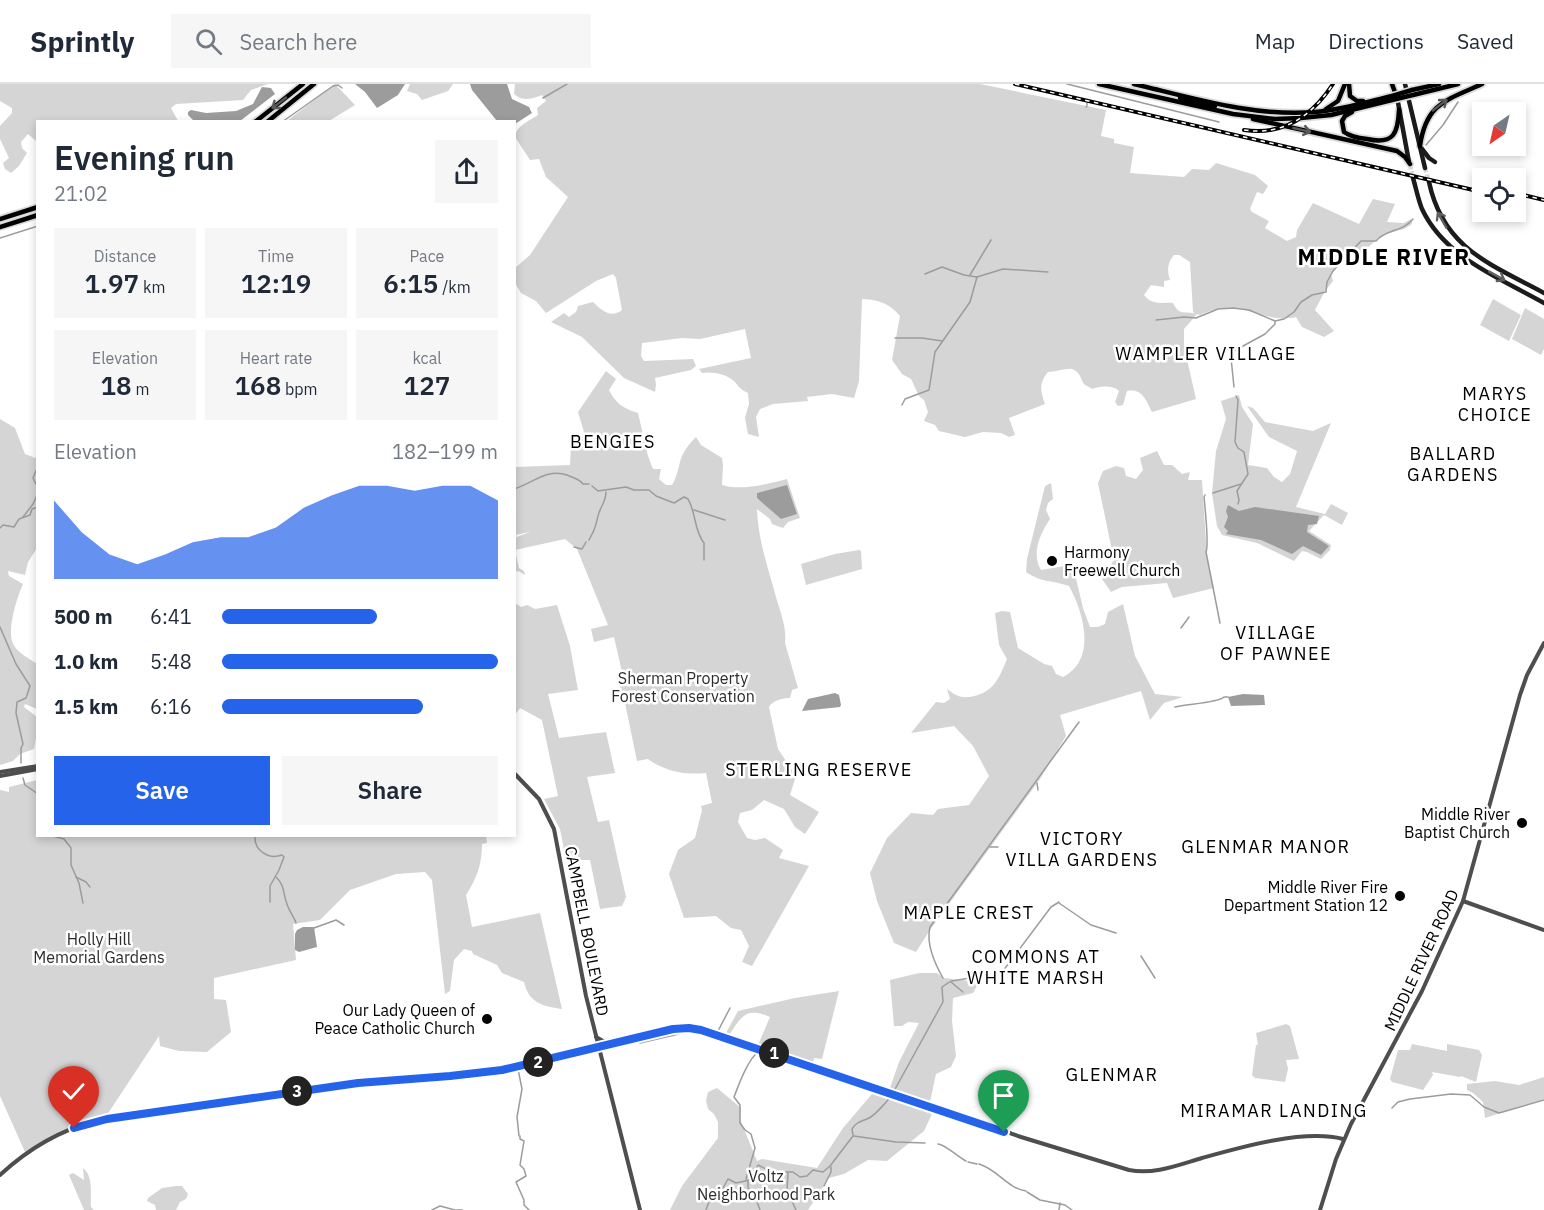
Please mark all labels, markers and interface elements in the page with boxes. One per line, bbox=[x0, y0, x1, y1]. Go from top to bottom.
search box bbox=[171, 14, 591, 68]
text: Sprintly bbox=[30, 23, 135, 60]
icon: search bbox=[192, 25, 225, 58]
text: Search here bbox=[240, 27, 357, 56]
text: Map bbox=[1255, 27, 1295, 55]
text: Directions bbox=[1328, 27, 1424, 55]
text: Saved bbox=[1457, 27, 1514, 55]
one-way arrow bbox=[271, 96, 287, 109]
one-way arrow bbox=[1432, 99, 1448, 112]
north arrow bbox=[1472, 102, 1526, 156]
map controls bbox=[1472, 102, 1526, 222]
one-way arrow bbox=[1292, 125, 1311, 136]
text: Evening run bbox=[54, 136, 235, 179]
button: share bbox=[435, 140, 498, 203]
button: locate bbox=[1472, 168, 1526, 222]
text: 21:02 bbox=[54, 180, 108, 207]
one-way arrow bbox=[1436, 212, 1448, 229]
district label: MIDDLE RIVER bbox=[1297, 242, 1471, 271]
text: Distance bbox=[94, 246, 156, 266]
text: Time bbox=[258, 246, 294, 266]
text: Pace bbox=[410, 246, 444, 266]
text: 1.97 bbox=[85, 266, 139, 300]
text: 12:19 bbox=[241, 266, 311, 300]
text: 6:15 bbox=[383, 266, 438, 300]
one-way arrow bbox=[1487, 271, 1505, 282]
text: km bbox=[139, 277, 165, 297]
text: /km bbox=[438, 277, 471, 297]
district label: WAMPLER VILLAGE bbox=[1115, 342, 1297, 365]
text: Elevation bbox=[92, 348, 158, 368]
text: Heart rate bbox=[240, 348, 312, 368]
text: kcal bbox=[412, 348, 442, 368]
text: 18 bbox=[101, 368, 132, 402]
text: 168 bbox=[234, 368, 281, 402]
text: 127 bbox=[404, 368, 450, 402]
text: m bbox=[132, 379, 149, 399]
text: bpm bbox=[281, 379, 318, 399]
district label: MARYS CHOICE bbox=[1458, 382, 1532, 426]
district label: BENGIES bbox=[570, 430, 656, 453]
text: Elevation bbox=[54, 438, 137, 465]
text: 182–199 m bbox=[392, 438, 498, 465]
district label: BALLARD GARDENS bbox=[1407, 442, 1499, 486]
place label: Harmony Freewell Church bbox=[1064, 542, 1180, 580]
marker: Harmony Freewell Church bbox=[1045, 554, 1059, 568]
text: 500 m bbox=[54, 603, 113, 630]
text: 6:41 bbox=[150, 603, 192, 630]
district label: VILLAGE OF PAWNEE bbox=[1220, 621, 1332, 665]
text: 1.0 km bbox=[54, 648, 118, 675]
text: 5:48 bbox=[150, 648, 192, 675]
park label: Sherman Property Forest Conservation bbox=[611, 668, 755, 706]
text: 1.5 km bbox=[54, 693, 118, 720]
text: 6:16 bbox=[150, 693, 192, 720]
button: Save bbox=[54, 756, 270, 825]
button: Share bbox=[282, 756, 498, 825]
district label: STERLING RESERVE bbox=[725, 758, 913, 781]
place label: Middle River Baptist Church bbox=[1404, 804, 1510, 842]
marker: Middle River Baptist Church bbox=[1515, 816, 1529, 830]
district label: VICTORY VILLA GARDENS bbox=[1005, 827, 1159, 871]
district label: GLENMAR MANOR bbox=[1181, 835, 1351, 858]
street label: CAMPBELL BOULEVARD bbox=[561, 844, 613, 1018]
place label: Middle River Fire Department Station 12 bbox=[1224, 877, 1388, 915]
street label: MIDDLE RIVER ROAD bbox=[1379, 886, 1463, 1034]
marker: Middle River Fire Department Station 12 bbox=[1393, 889, 1407, 903]
district label: MAPLE CREST bbox=[903, 901, 1035, 924]
park label: Holly Hill Memorial Gardens bbox=[33, 929, 165, 967]
district label: COMMONS AT WHITE MARSH bbox=[967, 945, 1105, 989]
place label: Our Lady Queen of Peace Catholic Church bbox=[314, 1000, 475, 1038]
marker: Our Lady Queen of Peace Catholic Church bbox=[480, 1012, 494, 1026]
pin: 1 bbox=[759, 1038, 789, 1068]
text: 1 bbox=[769, 1043, 779, 1063]
pin: 2 bbox=[523, 1047, 553, 1077]
text: 2 bbox=[533, 1052, 543, 1072]
district label: GLENMAR bbox=[1066, 1063, 1158, 1086]
pin bbox=[48, 1066, 99, 1128]
pin bbox=[978, 1070, 1029, 1132]
icon: check bbox=[57, 1075, 90, 1108]
pin: 3 bbox=[282, 1076, 312, 1106]
icon: arrive bbox=[987, 1079, 1020, 1112]
text: 3 bbox=[292, 1081, 302, 1101]
district label: MIRAMAR LANDING bbox=[1180, 1099, 1368, 1122]
park label: Voltz Neighborhood Park bbox=[697, 1166, 836, 1204]

